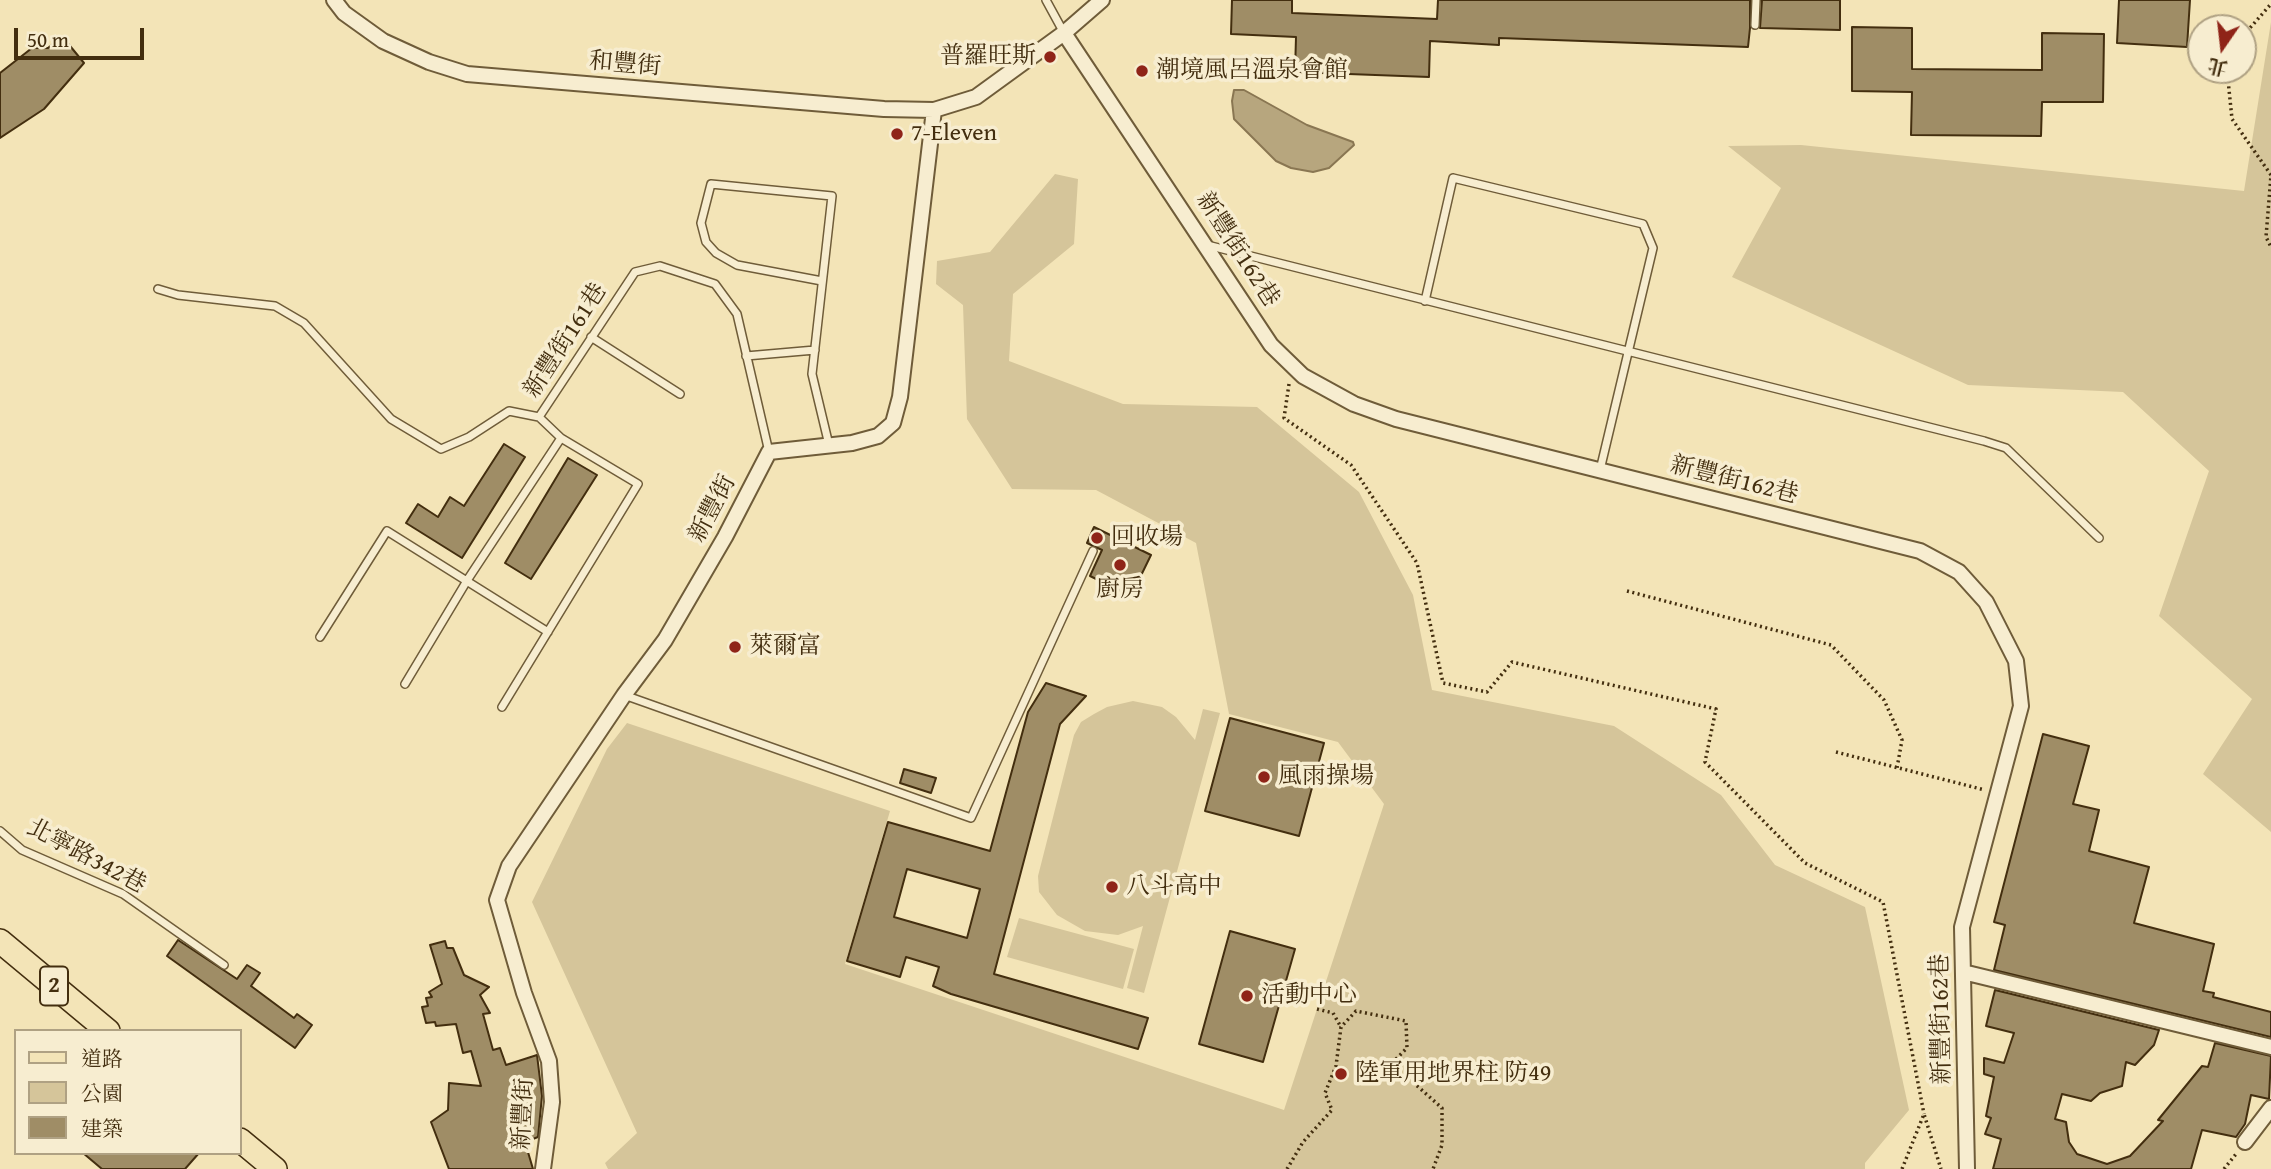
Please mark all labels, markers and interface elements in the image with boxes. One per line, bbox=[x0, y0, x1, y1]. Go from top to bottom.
scale bar bbox=[18, 14, 147, 58]
north arrow bbox=[2187, 14, 2257, 84]
text: 50 m bbox=[27, 24, 69, 55]
place label: 普羅旺斯 bbox=[940, 43, 1036, 71]
street label: 和豐街 bbox=[588, 48, 662, 82]
marker: 普羅旺斯 bbox=[1042, 49, 1058, 65]
text: 北 bbox=[2205, 52, 2230, 83]
place label: 潮境風呂溫泉會館 bbox=[1156, 57, 1348, 85]
marker: 潮境風呂溫泉會館 bbox=[1134, 63, 1150, 79]
place label: 7-Eleven bbox=[911, 120, 997, 148]
marker: 7-Eleven bbox=[889, 126, 905, 142]
street label: 新豐街162巷 bbox=[1189, 187, 1285, 313]
street label: 新豐街161巷 bbox=[518, 278, 614, 404]
street label: 新豐街162巷 bbox=[1667, 451, 1801, 511]
street label: 新豐街 bbox=[683, 470, 743, 548]
place label: 回收場 bbox=[1111, 524, 1183, 552]
marker: 回收場 bbox=[1089, 530, 1105, 546]
marker: 廚房 bbox=[1112, 557, 1128, 573]
place label: 廚房 bbox=[1096, 576, 1144, 604]
place label: 萊爾富 bbox=[749, 633, 821, 661]
marker: 萊爾富 bbox=[727, 639, 743, 655]
place label: 風雨操場 bbox=[1278, 763, 1374, 791]
marker: 風雨操場 bbox=[1256, 769, 1272, 785]
street label: 北寧路342巷 bbox=[22, 814, 150, 900]
place label: 八斗高中 bbox=[1126, 873, 1222, 901]
marker: 八斗高中 bbox=[1104, 879, 1120, 895]
street label: 新豐街162巷 bbox=[1926, 953, 1958, 1085]
road number: 2 bbox=[40, 967, 68, 1006]
place label: 活動中心 bbox=[1261, 982, 1357, 1010]
marker: 活動中心 bbox=[1239, 988, 1255, 1004]
legend bbox=[14, 1029, 242, 1155]
text: 道路 bbox=[81, 1043, 123, 1074]
place label: 陸軍用地界柱 防49 bbox=[1355, 1060, 1551, 1088]
marker: 陸軍用地界柱 防49 bbox=[1333, 1066, 1349, 1082]
street label: 新豐街 bbox=[508, 1077, 540, 1151]
text: 公園 bbox=[81, 1078, 123, 1109]
text: 建築 bbox=[81, 1113, 123, 1144]

